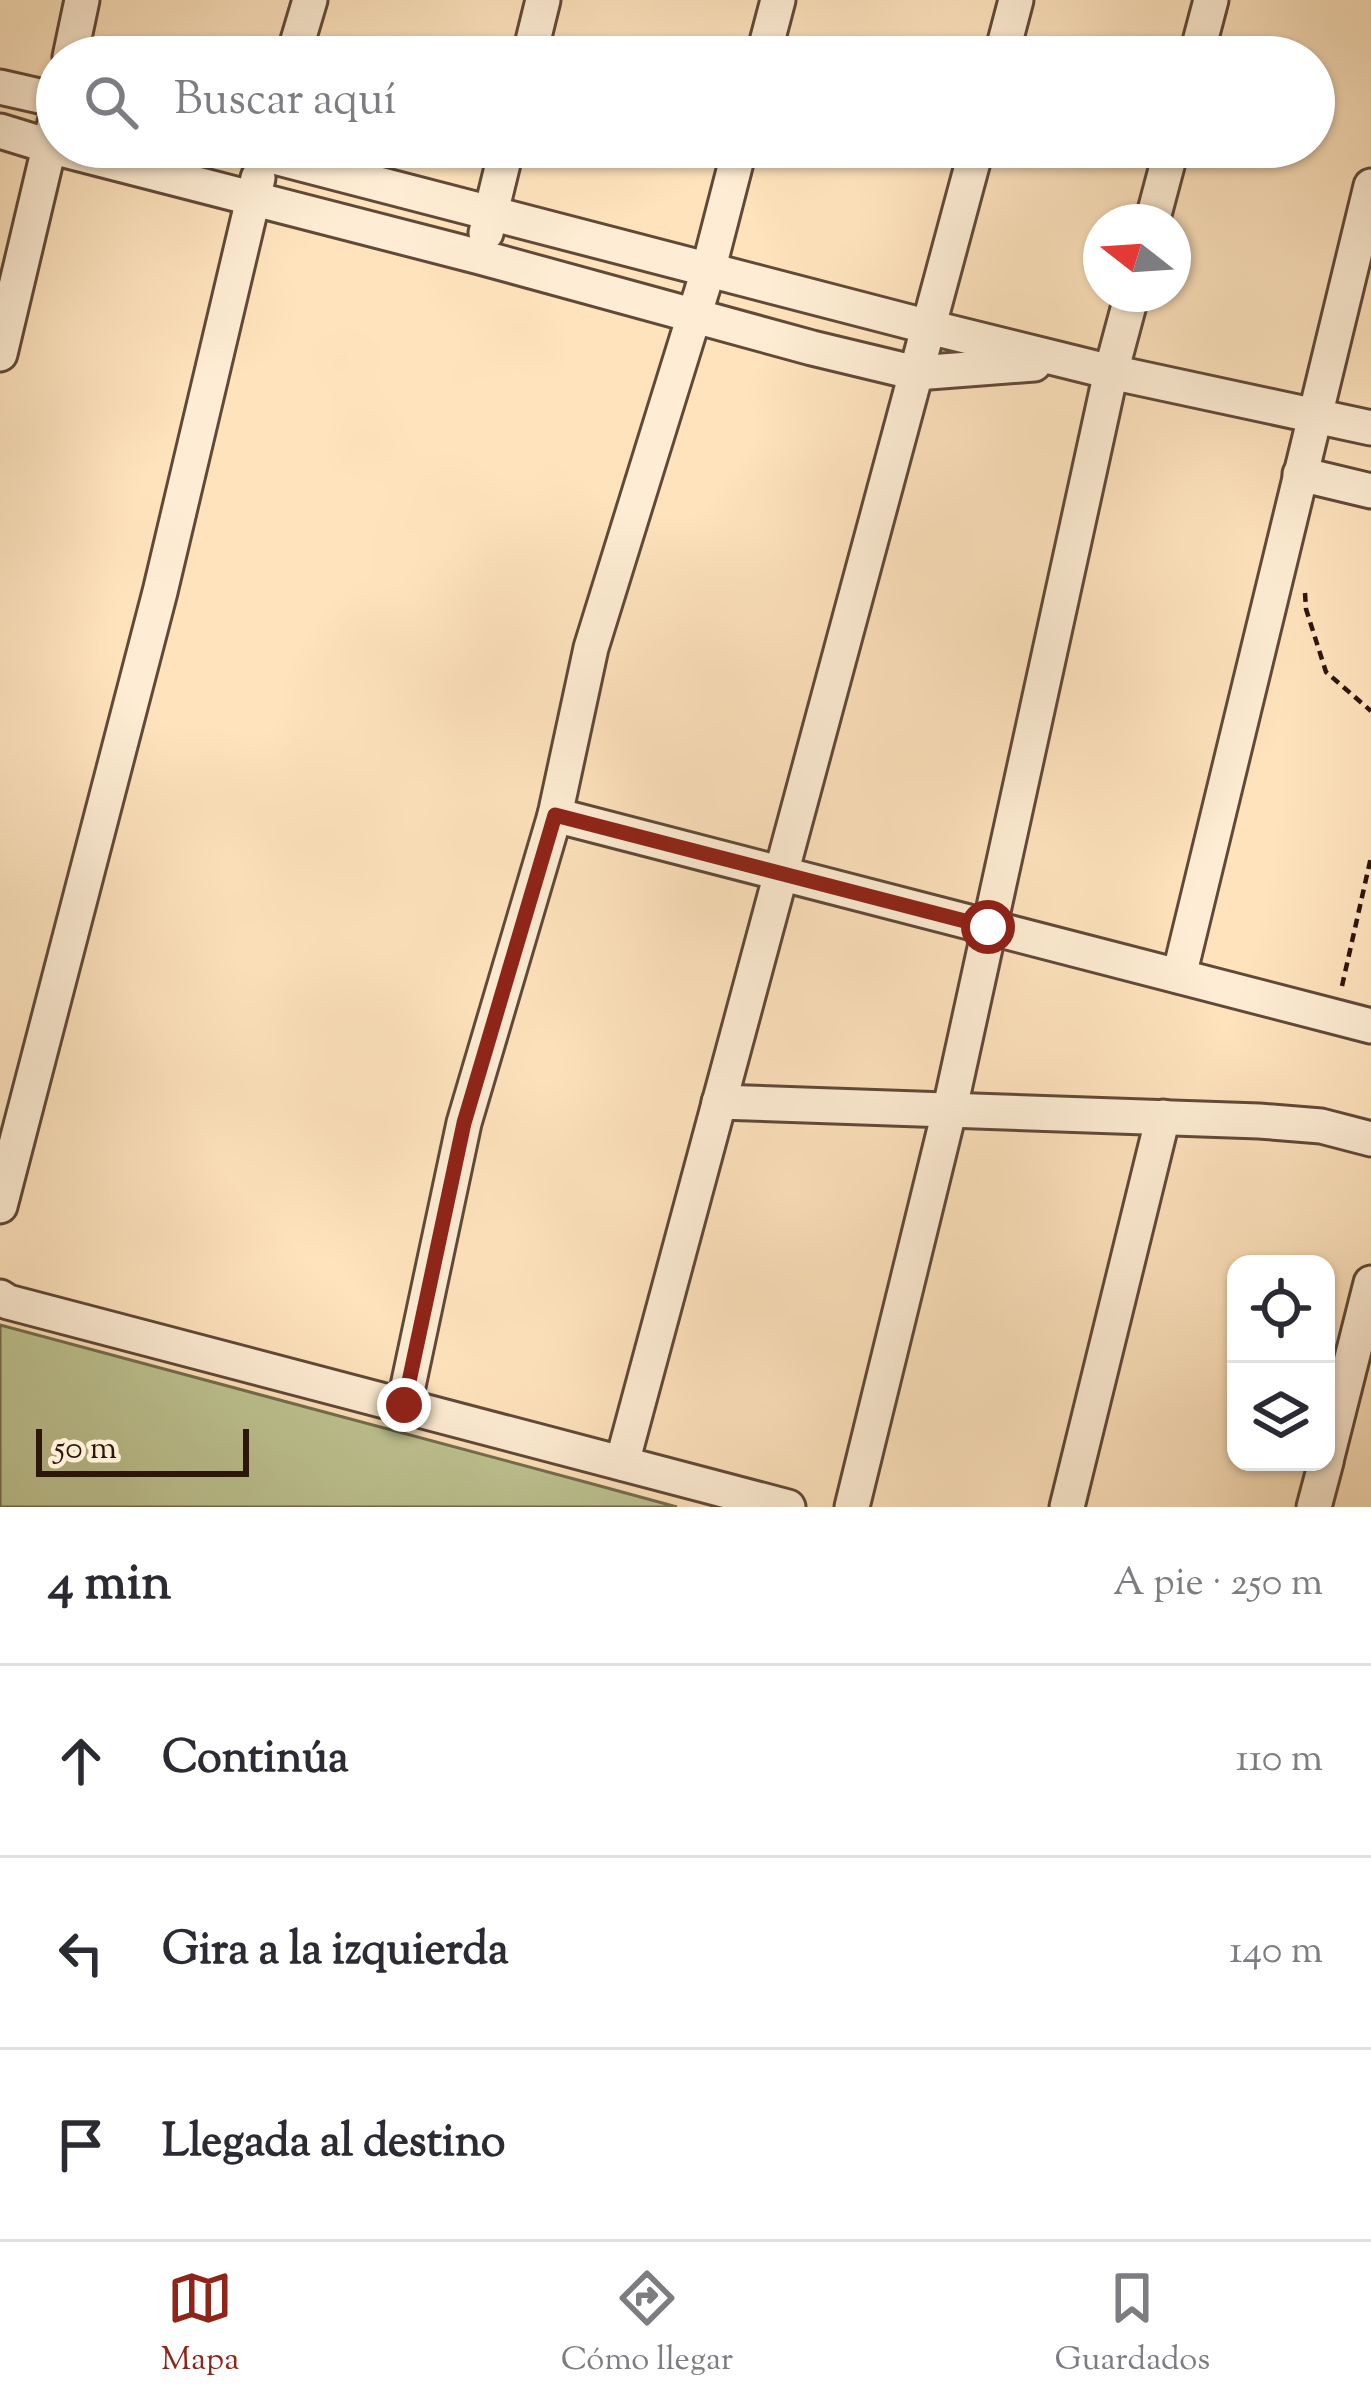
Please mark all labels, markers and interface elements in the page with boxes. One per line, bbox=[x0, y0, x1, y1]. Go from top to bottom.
search box bbox=[36, 36, 1335, 168]
icon: search bbox=[78, 69, 144, 135]
text: Buscar aquí bbox=[174, 70, 396, 135]
north arrow bbox=[1083, 204, 1191, 312]
route start bbox=[961, 900, 1015, 954]
map controls bbox=[1227, 1255, 1335, 1471]
button: locate bbox=[1227, 1255, 1335, 1363]
button: layers bbox=[1227, 1363, 1335, 1471]
route end bbox=[377, 1378, 431, 1432]
scale bar bbox=[36, 1423, 249, 1476]
text: 50 m bbox=[54, 1426, 117, 1474]
text: 4 min bbox=[48, 1549, 171, 1622]
text: A pie · 250 m bbox=[1113, 1557, 1323, 1613]
icon: ahead bbox=[48, 1728, 114, 1794]
text: Continúa bbox=[162, 1728, 349, 1793]
text: 110 m bbox=[1236, 1733, 1323, 1789]
icon: left bbox=[48, 1920, 114, 1986]
text: Gira a la izquierda bbox=[162, 1920, 509, 1985]
text: 140 m bbox=[1229, 1925, 1323, 1981]
icon: arrive bbox=[48, 2112, 114, 2178]
text: Llegada al destino bbox=[162, 2112, 506, 2177]
tab: Mapa bbox=[161, 2265, 239, 2385]
tab: Cómo llegar bbox=[561, 2265, 733, 2385]
tab: Guardados bbox=[1054, 2265, 1210, 2385]

